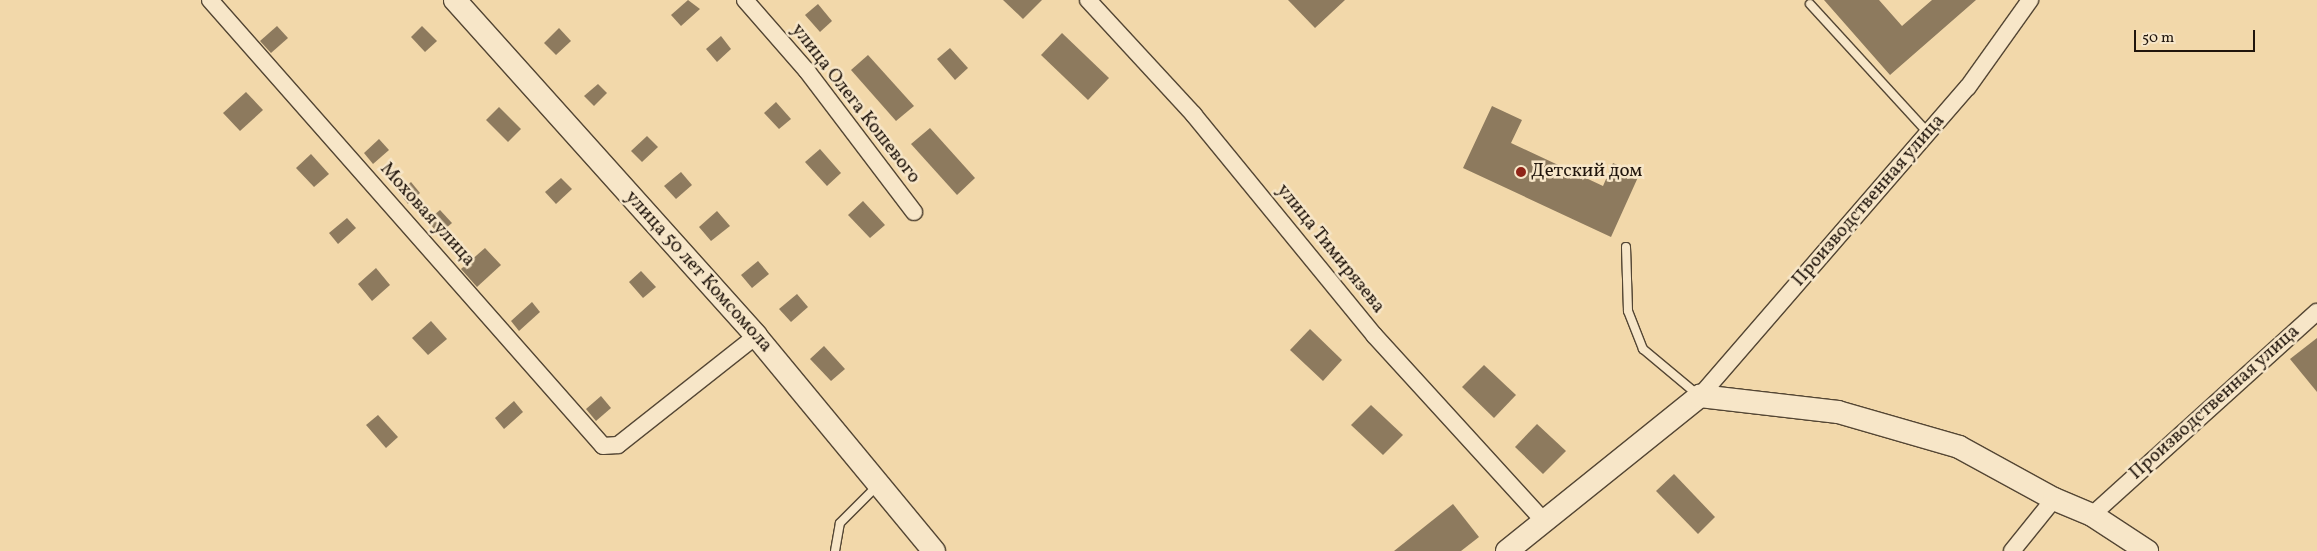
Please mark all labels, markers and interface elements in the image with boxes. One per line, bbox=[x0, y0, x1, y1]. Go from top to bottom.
street label: улица Олега Кошевого bbox=[786, 20, 924, 188]
scale bar bbox=[2137, 20, 2258, 52]
text: 50 m bbox=[2142, 28, 2174, 49]
street label: Производственная улица bbox=[1788, 110, 1950, 292]
street label: Моховая улица bbox=[374, 158, 480, 272]
place label: Детский дом bbox=[1531, 161, 1642, 183]
marker: Детский дом bbox=[1515, 166, 1527, 178]
street label: улица Тимирязева bbox=[1271, 180, 1389, 318]
street label: улица 50 лет Комсомола bbox=[619, 187, 777, 357]
street label: Производственная улица bbox=[2125, 320, 2305, 486]

